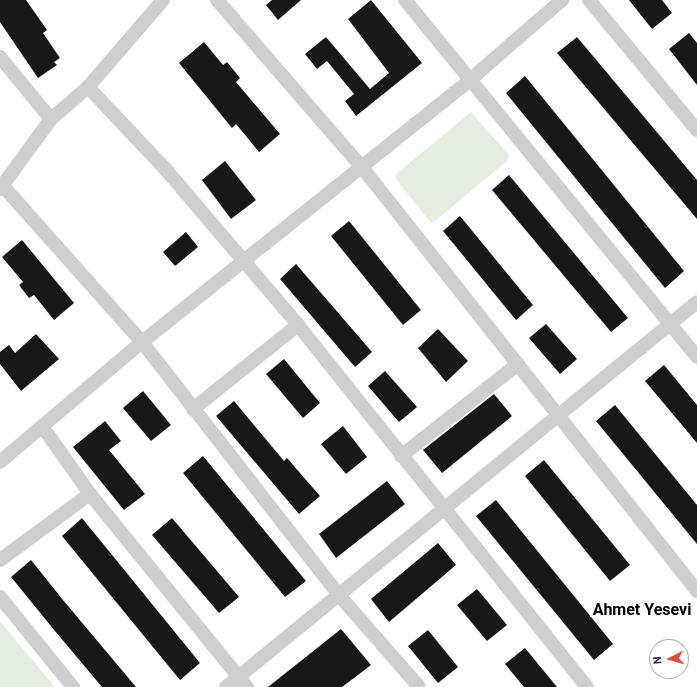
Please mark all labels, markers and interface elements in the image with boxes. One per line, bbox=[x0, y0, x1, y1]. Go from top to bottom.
district label: Ahmet Yesevi bbox=[593, 600, 691, 620]
north arrow bbox=[649, 639, 689, 679]
text: N bbox=[651, 656, 664, 665]

